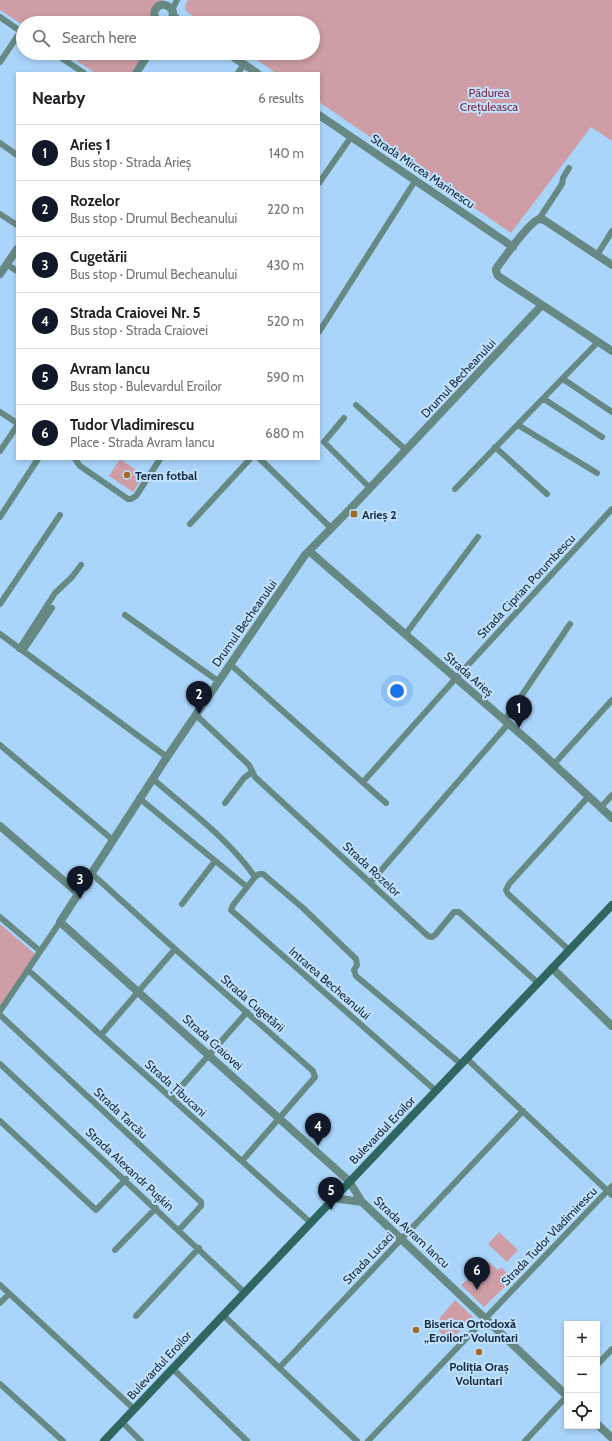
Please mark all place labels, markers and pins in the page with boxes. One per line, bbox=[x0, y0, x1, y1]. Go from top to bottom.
place label: Teren fotbal bbox=[135, 468, 197, 483]
marker: Teren fotbal bbox=[122, 470, 132, 480]
place label: Arieș 2 bbox=[362, 507, 397, 523]
marker: Arieș 2 bbox=[349, 509, 359, 519]
pin: 2 bbox=[186, 681, 212, 714]
pin: 1 bbox=[506, 695, 532, 728]
pin: 3 bbox=[67, 866, 93, 899]
pin: 4 bbox=[305, 1113, 331, 1146]
pin: 5 bbox=[318, 1177, 344, 1210]
pin: 6 bbox=[464, 1257, 490, 1290]
place label: Biserica Ortodoxă „Eroilor” Voluntari bbox=[424, 1316, 518, 1345]
marker: Biserica Ortodoxă „Eroilor” Voluntari bbox=[411, 1325, 421, 1335]
marker: Poliția Oraș Voluntari bbox=[474, 1347, 484, 1357]
place label: Poliția Oraș Voluntari bbox=[449, 1359, 509, 1388]

